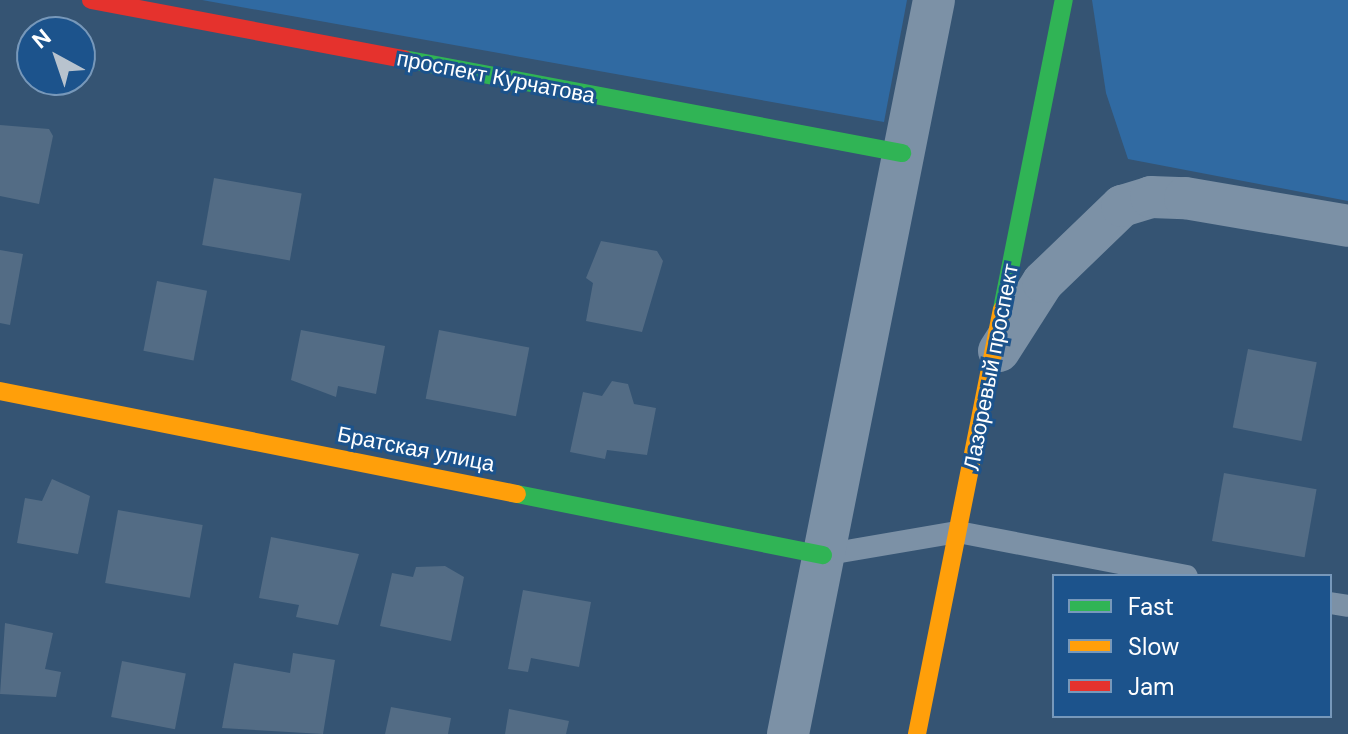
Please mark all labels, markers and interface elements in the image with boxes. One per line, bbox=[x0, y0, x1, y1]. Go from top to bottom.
north arrow bbox=[16, 16, 96, 96]
text: N bbox=[26, 23, 57, 55]
street label: проспект Курчатова bbox=[395, 45, 597, 109]
street label: Лазоревый проспект bbox=[958, 261, 1024, 473]
street label: Братская улица bbox=[335, 421, 497, 477]
legend bbox=[1052, 574, 1332, 718]
text: Fast bbox=[1128, 591, 1174, 622]
text: Slow bbox=[1128, 631, 1179, 662]
text: Jam bbox=[1128, 671, 1174, 702]

